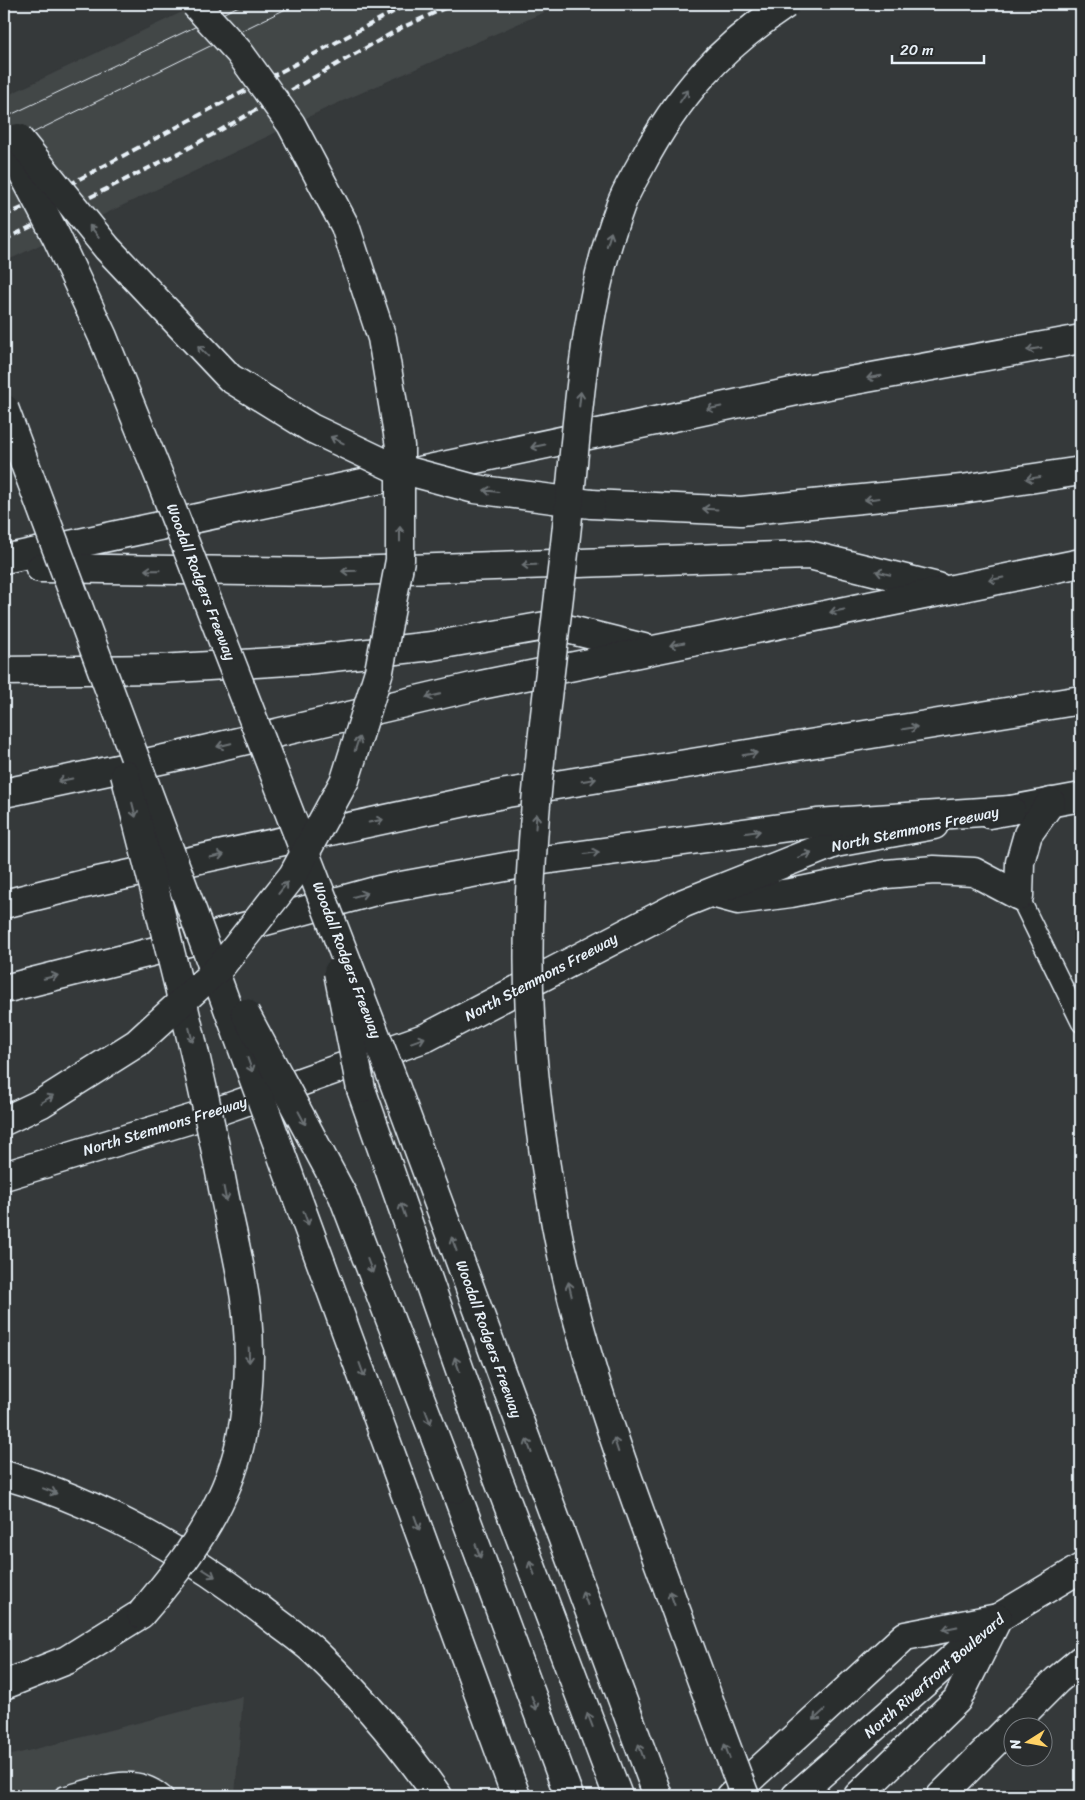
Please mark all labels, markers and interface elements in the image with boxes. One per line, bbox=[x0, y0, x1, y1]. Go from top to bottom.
scale bar bbox=[892, 32, 985, 64]
text: 20 m bbox=[900, 37, 934, 63]
one-way arrow bbox=[679, 89, 689, 103]
one-way arrow bbox=[88, 225, 99, 238]
one-way arrow bbox=[605, 232, 615, 248]
one-way arrow bbox=[197, 344, 209, 357]
one-way arrow bbox=[1026, 344, 1042, 354]
one-way arrow bbox=[866, 373, 882, 382]
one-way arrow bbox=[575, 391, 585, 407]
one-way arrow bbox=[706, 404, 722, 413]
one-way arrow bbox=[330, 435, 345, 445]
one-way arrow bbox=[530, 442, 546, 451]
one-way arrow bbox=[1025, 474, 1041, 484]
one-way arrow bbox=[483, 486, 499, 496]
one-way arrow bbox=[864, 494, 880, 504]
street label: Woodall Rodgers Freeway bbox=[159, 500, 243, 665]
one-way arrow bbox=[702, 505, 718, 514]
one-way arrow bbox=[395, 526, 405, 542]
one-way arrow bbox=[521, 560, 538, 570]
one-way arrow bbox=[144, 565, 160, 574]
one-way arrow bbox=[341, 566, 358, 576]
one-way arrow bbox=[875, 568, 891, 577]
one-way arrow bbox=[988, 575, 1004, 585]
one-way arrow bbox=[829, 607, 845, 617]
one-way arrow bbox=[670, 639, 686, 649]
one-way arrow bbox=[426, 692, 442, 701]
one-way arrow bbox=[902, 723, 918, 733]
one-way arrow bbox=[352, 736, 362, 752]
one-way arrow bbox=[217, 741, 233, 750]
one-way arrow bbox=[741, 749, 757, 759]
one-way arrow bbox=[581, 774, 597, 784]
one-way arrow bbox=[58, 776, 74, 785]
street label: North Stemmons Freeway bbox=[829, 798, 1001, 859]
one-way arrow bbox=[130, 801, 139, 817]
one-way arrow bbox=[531, 814, 541, 830]
one-way arrow bbox=[368, 816, 384, 825]
one-way arrow bbox=[745, 827, 761, 837]
one-way arrow bbox=[584, 848, 600, 858]
one-way arrow bbox=[209, 850, 225, 860]
one-way arrow bbox=[797, 850, 812, 860]
street label: Woodall Rodgers Freeway bbox=[305, 878, 389, 1043]
one-way arrow bbox=[278, 882, 289, 895]
one-way arrow bbox=[352, 889, 368, 899]
street label: North Stemmons Freeway bbox=[460, 925, 623, 1029]
one-way arrow bbox=[42, 972, 58, 981]
one-way arrow bbox=[187, 1027, 196, 1043]
one-way arrow bbox=[410, 1035, 425, 1044]
one-way arrow bbox=[246, 1057, 255, 1073]
street label: North Stemmons Freeway bbox=[80, 1089, 251, 1163]
one-way arrow bbox=[40, 1094, 54, 1104]
one-way arrow bbox=[297, 1111, 307, 1126]
one-way arrow bbox=[220, 1186, 230, 1202]
one-way arrow bbox=[398, 1203, 408, 1219]
one-way arrow bbox=[302, 1210, 311, 1225]
one-way arrow bbox=[449, 1237, 458, 1252]
street label: Woodall Rodgers Freeway bbox=[448, 1256, 530, 1422]
one-way arrow bbox=[366, 1258, 375, 1273]
one-way arrow bbox=[565, 1282, 575, 1298]
one-way arrow bbox=[244, 1346, 253, 1362]
one-way arrow bbox=[452, 1356, 461, 1372]
one-way arrow bbox=[358, 1362, 367, 1378]
one-way arrow bbox=[424, 1409, 433, 1425]
one-way arrow bbox=[611, 1437, 621, 1453]
one-way arrow bbox=[523, 1438, 532, 1453]
one-way arrow bbox=[42, 1487, 57, 1496]
one-way arrow bbox=[413, 1515, 422, 1530]
one-way arrow bbox=[474, 1543, 483, 1558]
one-way arrow bbox=[527, 1561, 536, 1577]
one-way arrow bbox=[202, 1569, 216, 1579]
one-way arrow bbox=[666, 1590, 676, 1606]
one-way arrow bbox=[580, 1591, 589, 1606]
street label: North Riverfront Boulevard bbox=[858, 1606, 1011, 1745]
one-way arrow bbox=[942, 1623, 958, 1633]
one-way arrow bbox=[530, 1695, 539, 1710]
one-way arrow bbox=[813, 1709, 826, 1721]
one-way arrow bbox=[584, 1713, 593, 1728]
north arrow bbox=[1002, 1718, 1052, 1768]
text: N bbox=[1002, 1737, 1029, 1753]
one-way arrow bbox=[636, 1743, 645, 1759]
one-way arrow bbox=[722, 1743, 731, 1759]

